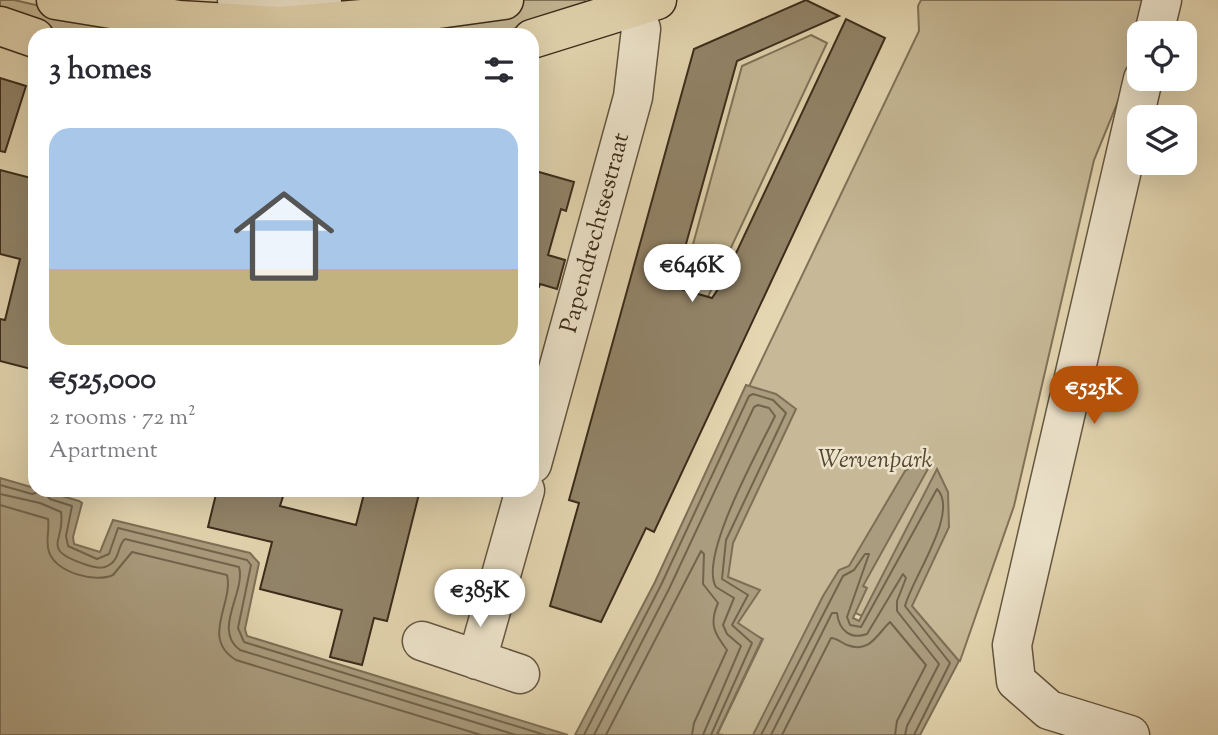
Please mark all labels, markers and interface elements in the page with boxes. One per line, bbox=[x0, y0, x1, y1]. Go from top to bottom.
map controls bbox=[1127, 21, 1197, 175]
button: locate bbox=[1127, 21, 1197, 91]
text: 3 homes bbox=[49, 49, 152, 92]
icon: filters bbox=[480, 51, 518, 89]
button: layers bbox=[1127, 105, 1197, 175]
street label: Papendrechtsestraat bbox=[553, 129, 639, 337]
icon: home bbox=[221, 173, 347, 299]
pin: €646K bbox=[643, 244, 741, 304]
text: €646K bbox=[660, 250, 724, 283]
text: €525,000 bbox=[49, 359, 156, 402]
pin: €525K bbox=[1045, 366, 1143, 426]
text: €525K bbox=[1065, 372, 1123, 405]
text: 2 rooms · 72 m² bbox=[49, 402, 196, 435]
text: Apartment bbox=[49, 435, 158, 468]
park label: Wervenpark bbox=[818, 444, 933, 478]
pin: €385K bbox=[431, 570, 529, 629]
text: €385K bbox=[450, 575, 510, 608]

